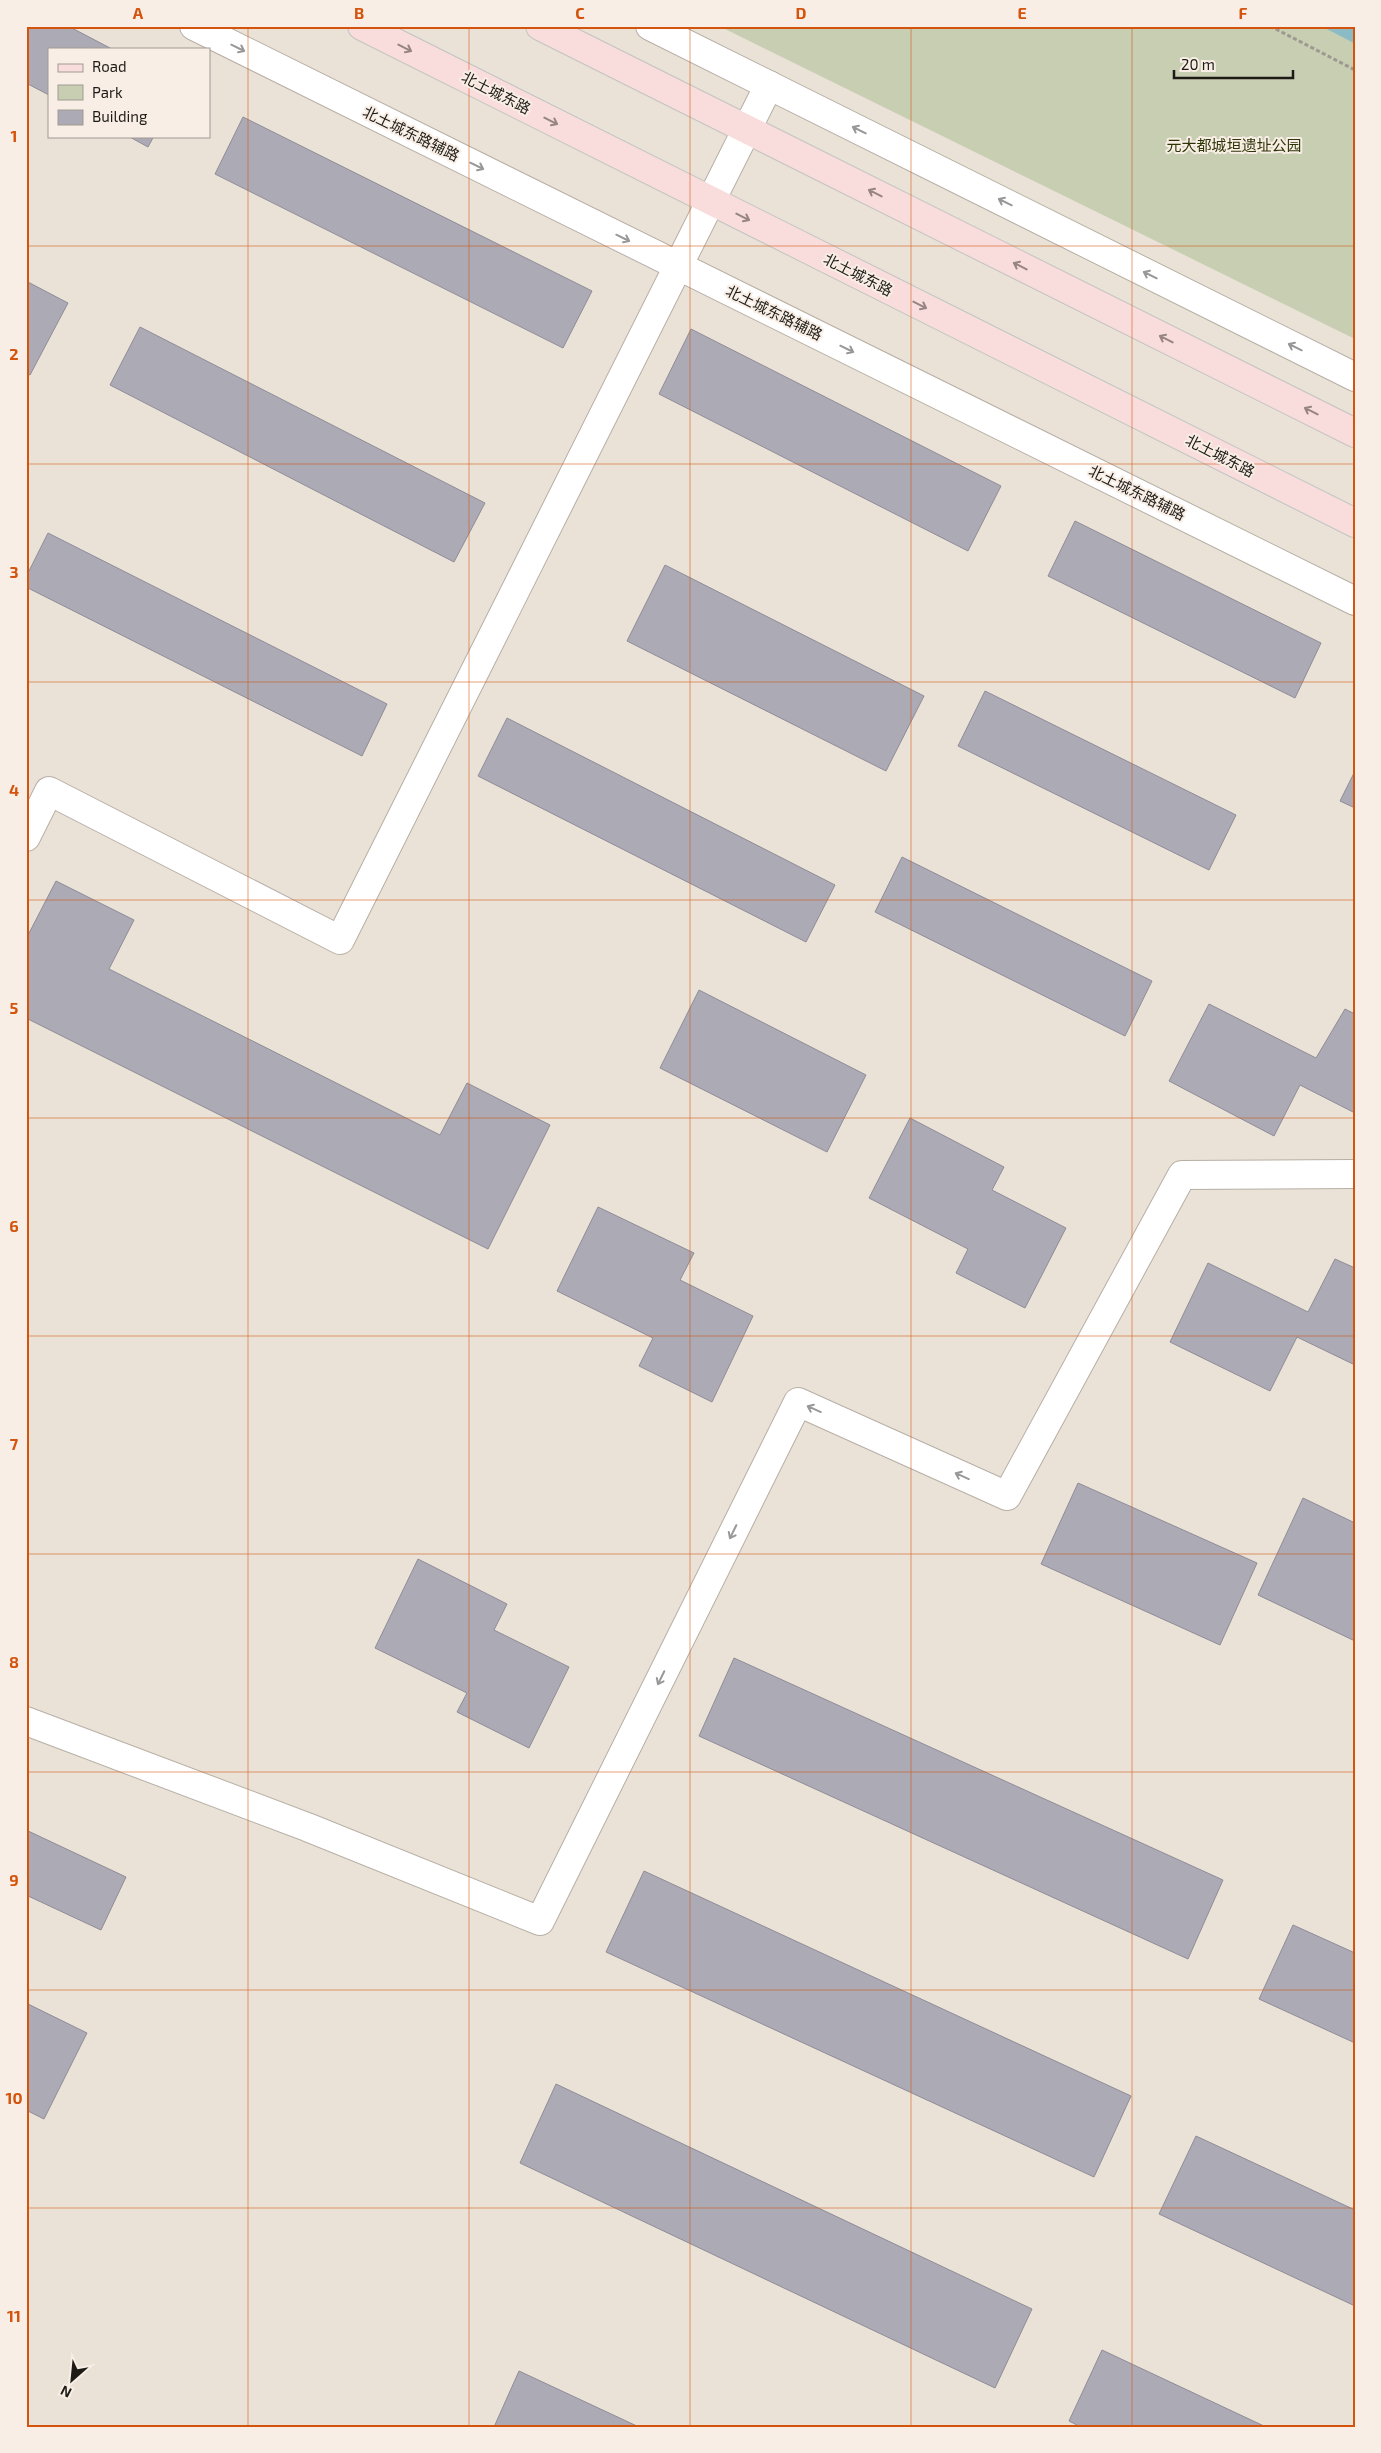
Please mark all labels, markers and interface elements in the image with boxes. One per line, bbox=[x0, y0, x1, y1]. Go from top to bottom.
text: A bbox=[133, 3, 144, 22]
text: B bbox=[354, 3, 364, 22]
text: C bbox=[575, 3, 585, 22]
text: D bbox=[796, 3, 807, 22]
text: E bbox=[1017, 3, 1027, 22]
text: F bbox=[1239, 3, 1248, 22]
one-way arrow bbox=[230, 43, 245, 53]
one-way arrow bbox=[398, 43, 413, 53]
legend bbox=[48, 48, 210, 138]
scale bar bbox=[1174, 48, 1292, 80]
text: 20 m bbox=[1181, 55, 1215, 73]
text: Road bbox=[92, 57, 127, 75]
street label: 北土城东路 bbox=[459, 67, 534, 117]
text: Park bbox=[92, 83, 123, 101]
street label: 北土城东路辅路 bbox=[360, 102, 463, 164]
text: Building bbox=[92, 107, 148, 125]
one-way arrow bbox=[543, 117, 558, 126]
one-way arrow bbox=[852, 125, 867, 134]
text: 1 bbox=[11, 126, 17, 145]
park label: 元大都城垣遗址公园 bbox=[1166, 136, 1302, 154]
one-way arrow bbox=[470, 161, 485, 171]
one-way arrow bbox=[868, 188, 883, 197]
one-way arrow bbox=[997, 197, 1012, 207]
one-way arrow bbox=[735, 213, 750, 222]
one-way arrow bbox=[615, 234, 630, 243]
street label: 北土城东路 bbox=[821, 249, 896, 299]
one-way arrow bbox=[1013, 261, 1028, 271]
one-way arrow bbox=[1143, 270, 1158, 279]
street label: 北土城东路辅路 bbox=[723, 281, 826, 343]
one-way arrow bbox=[912, 300, 927, 310]
one-way arrow bbox=[1159, 333, 1174, 343]
one-way arrow bbox=[1288, 342, 1303, 352]
text: 2 bbox=[9, 344, 19, 363]
one-way arrow bbox=[839, 345, 854, 354]
one-way arrow bbox=[1304, 406, 1319, 415]
street label: 北土城东路 bbox=[1183, 430, 1258, 480]
street label: 北土城东路辅路 bbox=[1086, 461, 1189, 523]
text: 3 bbox=[9, 562, 19, 581]
text: 4 bbox=[9, 780, 19, 799]
text: 5 bbox=[10, 998, 19, 1017]
text: 6 bbox=[9, 1216, 19, 1235]
one-way arrow bbox=[807, 1404, 822, 1414]
text: 7 bbox=[10, 1434, 19, 1453]
one-way arrow bbox=[955, 1470, 970, 1480]
one-way arrow bbox=[728, 1524, 738, 1539]
text: 8 bbox=[9, 1652, 19, 1671]
one-way arrow bbox=[656, 1670, 666, 1685]
text: 9 bbox=[9, 1870, 19, 1889]
text: 10 bbox=[5, 2088, 23, 2107]
text: 11 bbox=[7, 2306, 21, 2325]
north arrow bbox=[48, 2356, 98, 2406]
text: N bbox=[58, 2382, 74, 2402]

